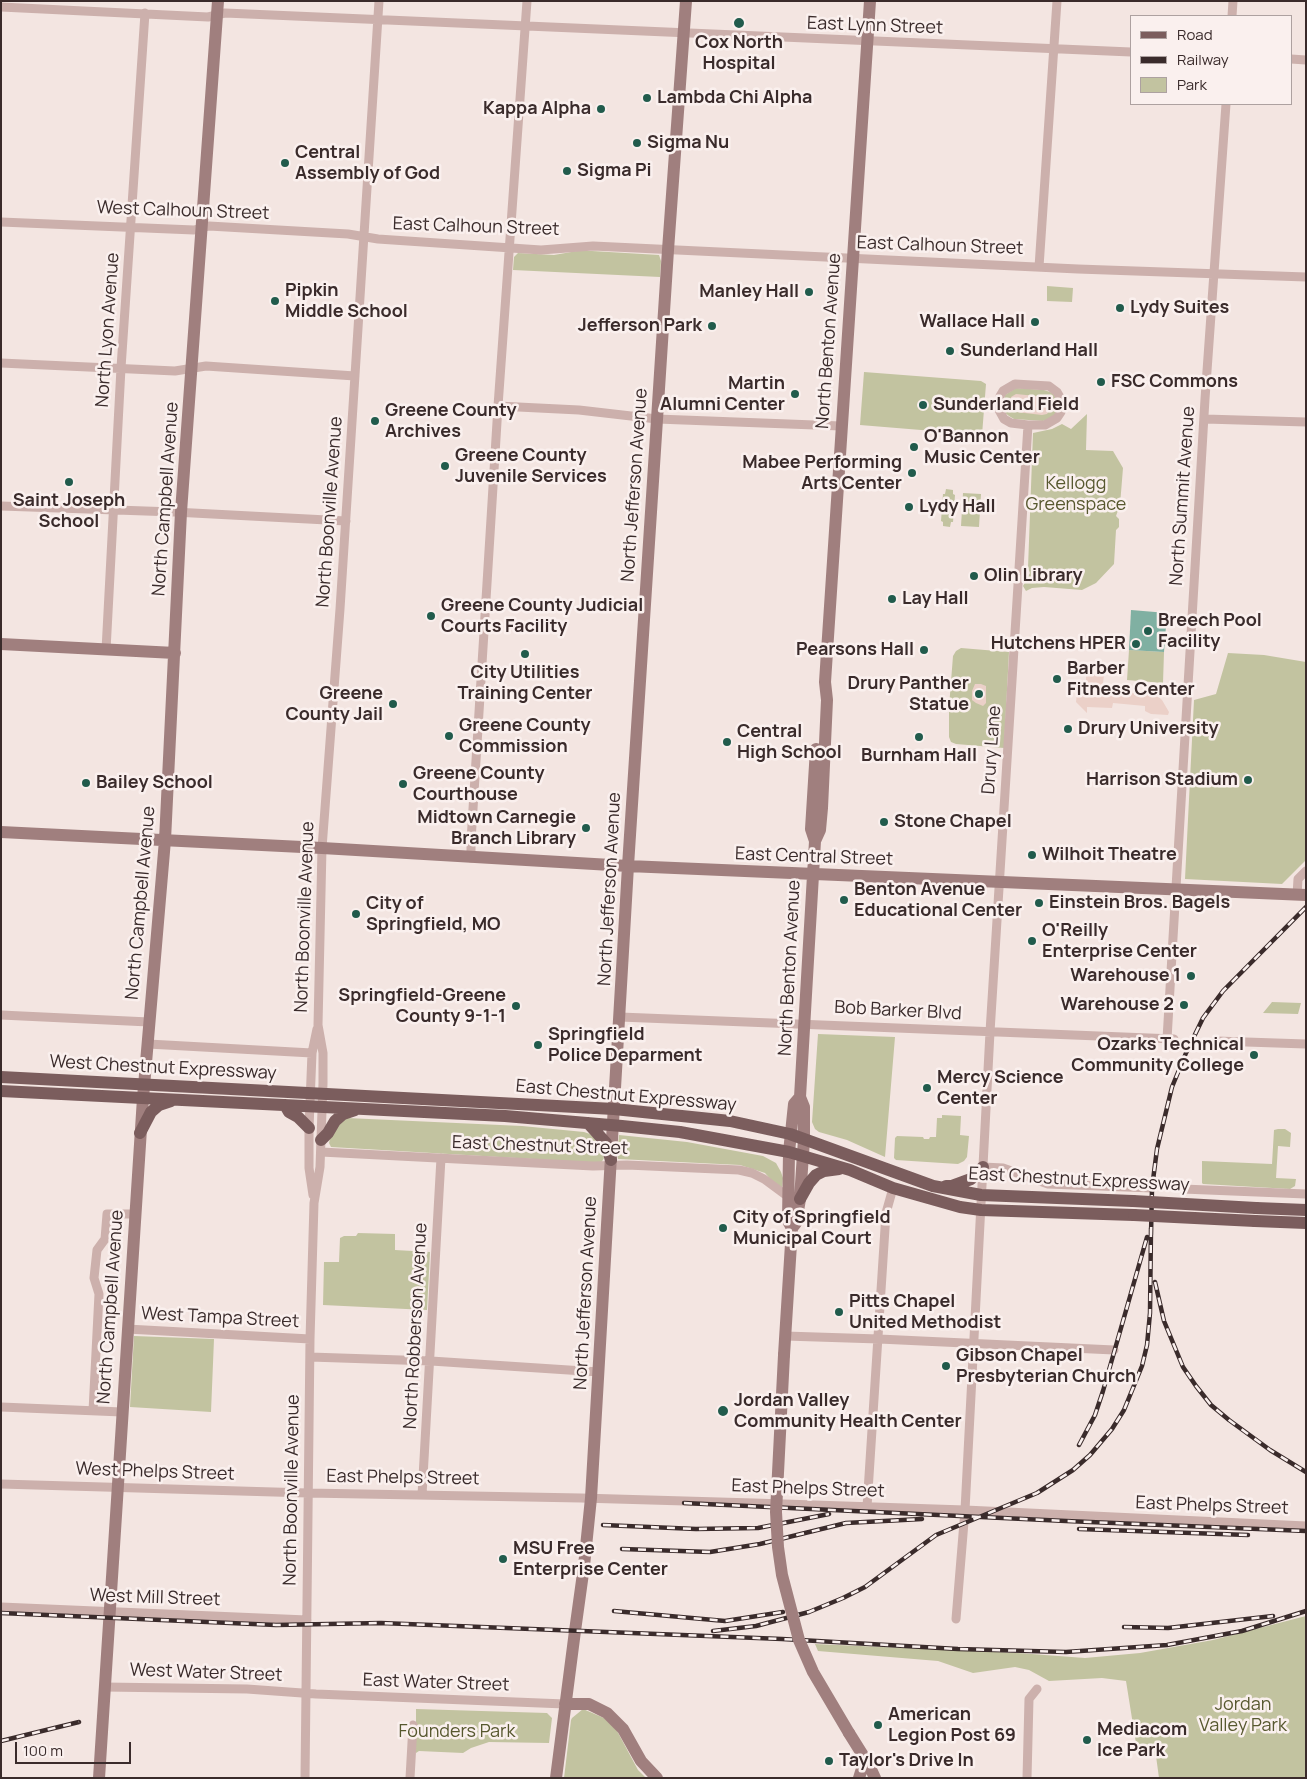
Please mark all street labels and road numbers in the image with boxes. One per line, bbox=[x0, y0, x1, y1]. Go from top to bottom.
street label: East Lynn Street bbox=[807, 13, 943, 39]
street label: West Calhoun Street bbox=[96, 197, 270, 225]
street label: East Calhoun Street bbox=[392, 213, 560, 241]
street label: East Calhoun Street bbox=[856, 232, 1024, 260]
street label: North Lyon Avenue bbox=[92, 252, 124, 408]
street label: North Benton Avenue bbox=[812, 252, 846, 430]
street label: North Jefferson Avenue bbox=[617, 387, 653, 583]
street label: North Campbell Avenue bbox=[148, 401, 184, 597]
street label: North Summit Avenue bbox=[1166, 406, 1200, 586]
street label: North Boonville Avenue bbox=[313, 416, 347, 608]
street label: Drury Lane bbox=[978, 705, 1006, 795]
street label: North Jefferson Avenue bbox=[594, 792, 626, 986]
street label: North Campbell Avenue bbox=[122, 805, 160, 1001]
street label: North Boonville Avenue bbox=[291, 821, 319, 1013]
street label: East Central Street bbox=[734, 843, 894, 871]
street label: North Benton Avenue bbox=[775, 879, 805, 1057]
street label: Bob Barker Blvd bbox=[834, 997, 962, 1025]
street label: West Chestnut Expressway bbox=[49, 1051, 277, 1085]
street label: East Chestnut Expressway bbox=[515, 1076, 737, 1116]
street label: East Chestnut Street bbox=[452, 1132, 628, 1160]
street label: East Chestnut Expressway bbox=[968, 1163, 1190, 1197]
street label: North Jefferson Avenue bbox=[570, 1196, 602, 1390]
street label: North Campbell Avenue bbox=[93, 1209, 129, 1405]
street label: North Robberson Avenue bbox=[400, 1222, 432, 1430]
street label: West Tampa Street bbox=[140, 1303, 300, 1333]
street label: North Boonville Avenue bbox=[280, 1394, 304, 1586]
street label: West Phelps Street bbox=[75, 1458, 235, 1486]
street label: East Phelps Street bbox=[326, 1466, 480, 1490]
street label: East Phelps Street bbox=[731, 1476, 885, 1502]
street label: East Phelps Street bbox=[1135, 1493, 1289, 1519]
street label: West Mill Street bbox=[89, 1585, 221, 1611]
street label: West Water Street bbox=[129, 1660, 283, 1686]
street label: East Water Street bbox=[362, 1670, 510, 1696]

